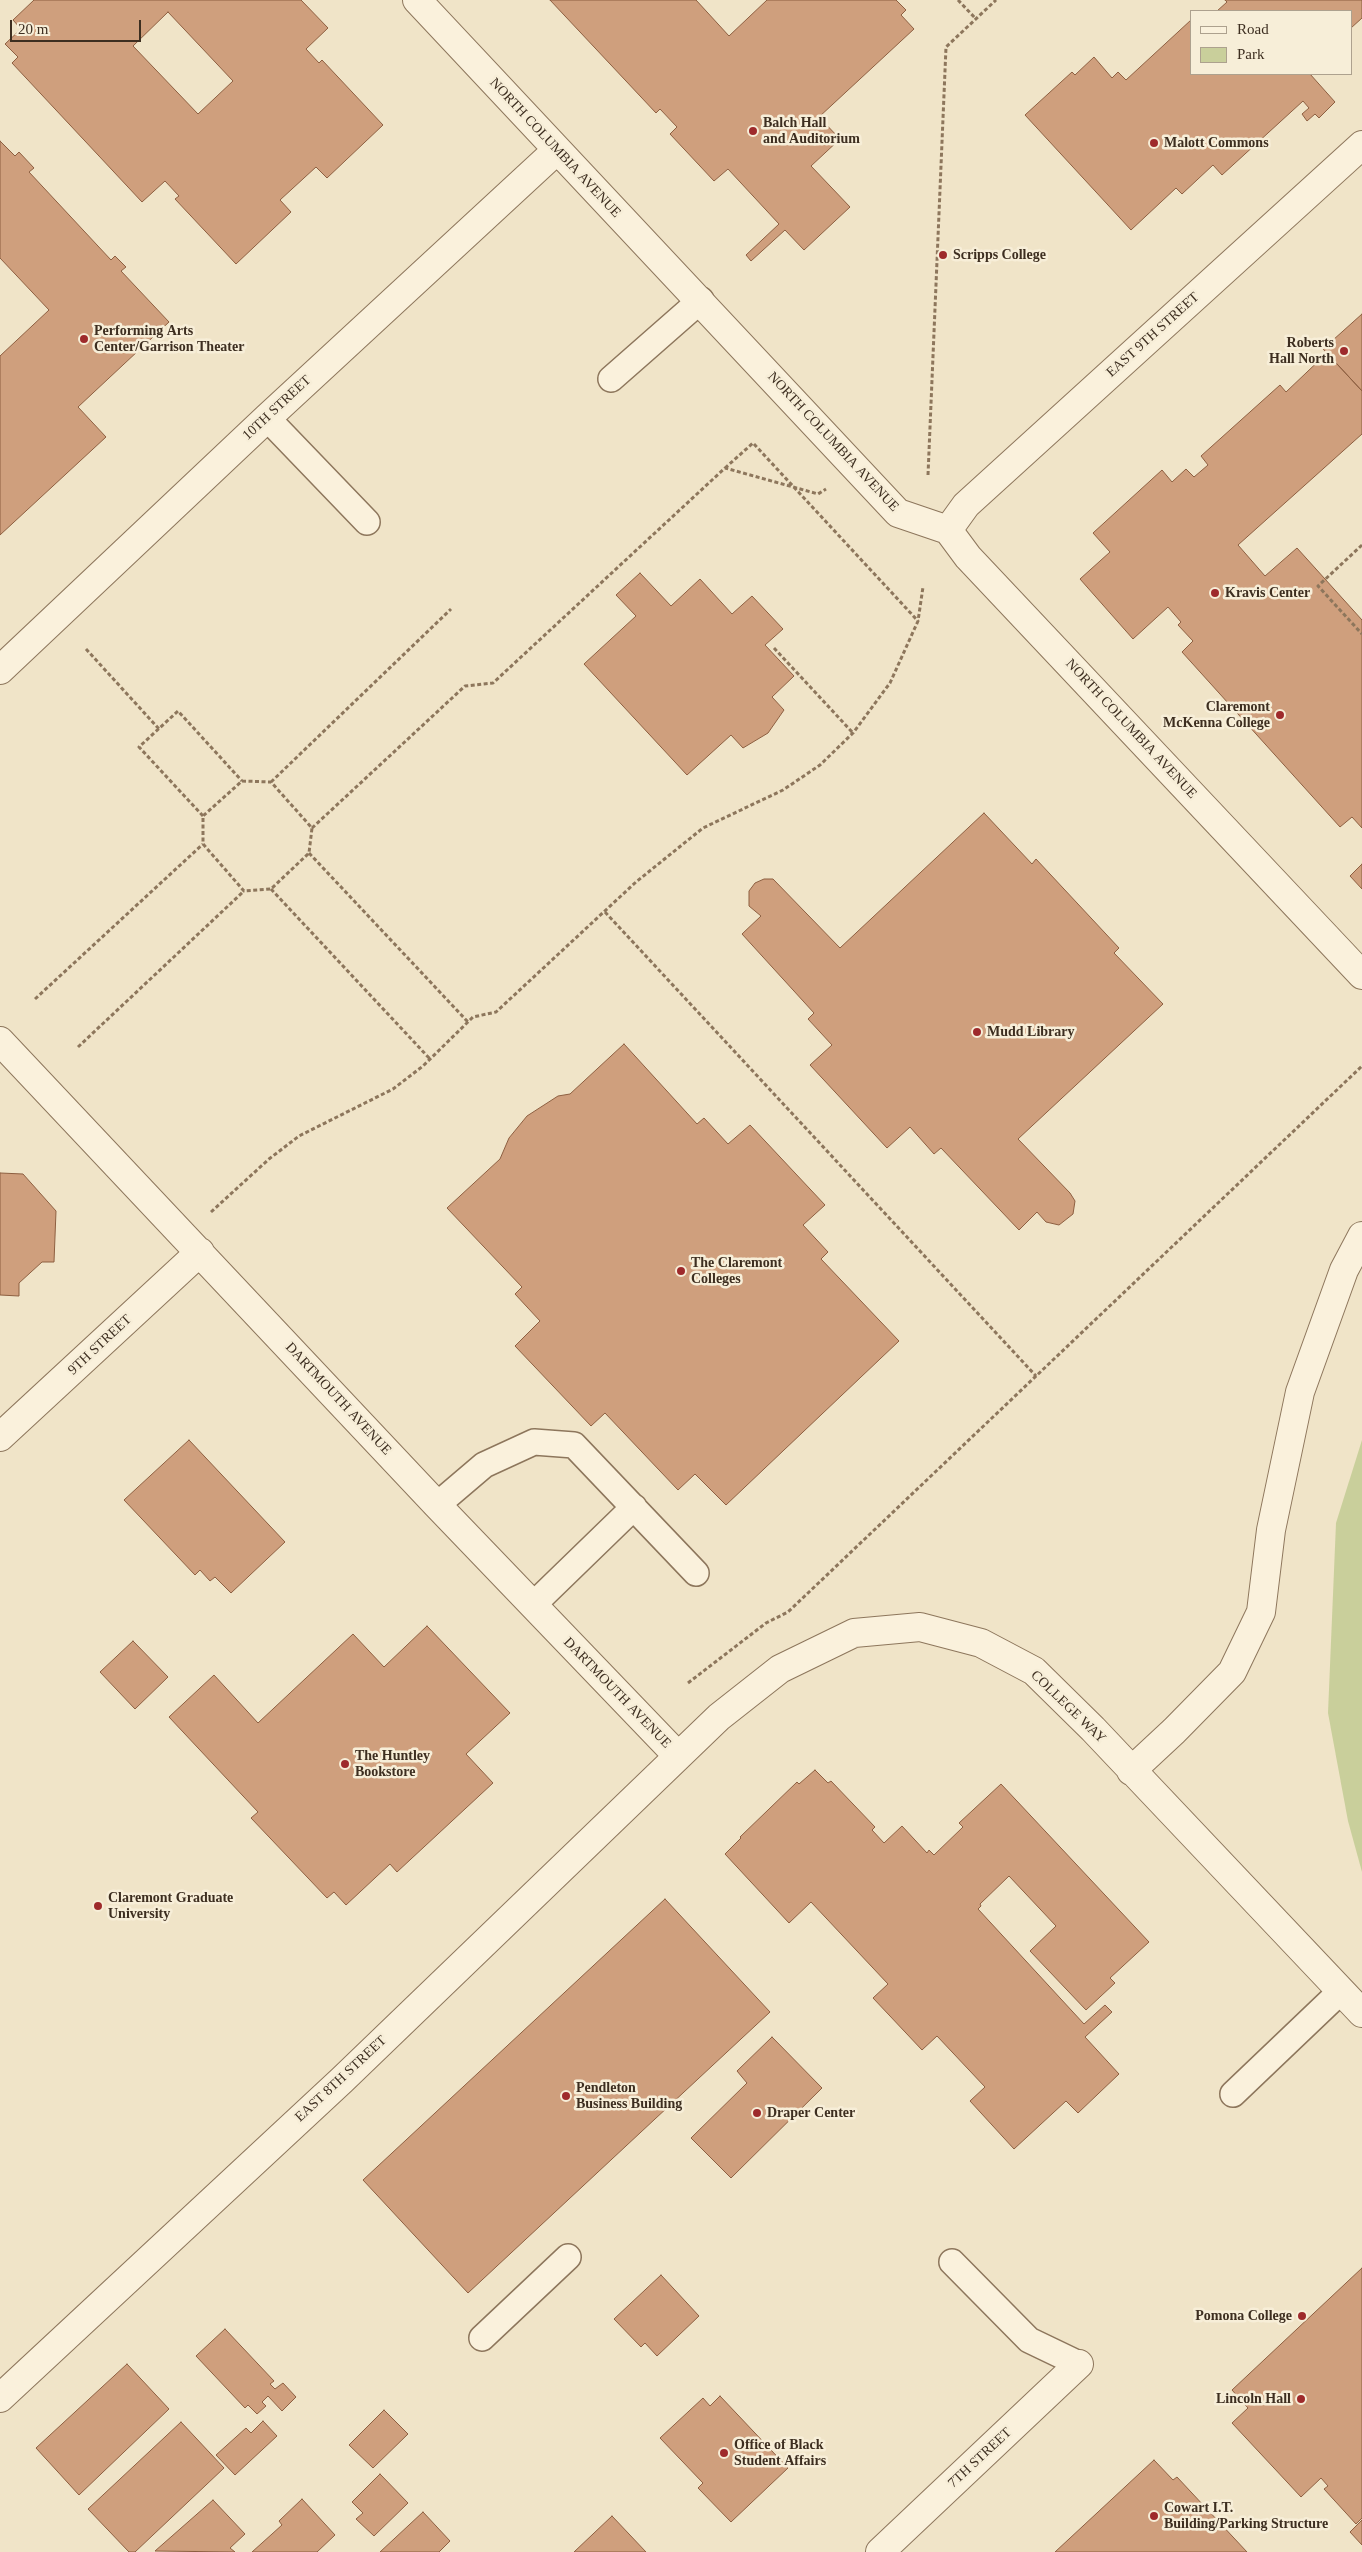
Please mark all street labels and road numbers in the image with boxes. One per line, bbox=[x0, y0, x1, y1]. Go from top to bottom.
street label: NORTH COLUMBIA AVENUE bbox=[486, 75, 624, 221]
street label: EAST 9TH STREET bbox=[1103, 289, 1203, 381]
street label: NORTH COLUMBIA AVENUE bbox=[764, 369, 902, 515]
street label: 10TH STREET bbox=[239, 372, 315, 444]
street label: NORTH COLUMBIA AVENUE bbox=[1062, 656, 1200, 802]
street label: 9TH STREET bbox=[65, 1311, 135, 1379]
street label: DARTMOUTH AVENUE bbox=[281, 1339, 395, 1459]
street label: DARTMOUTH AVENUE bbox=[560, 1634, 674, 1752]
street label: COLLEGE WAY bbox=[1027, 1667, 1109, 1747]
street label: EAST 8TH STREET bbox=[292, 2032, 390, 2126]
street label: 7TH STREET bbox=[945, 2424, 1015, 2492]

